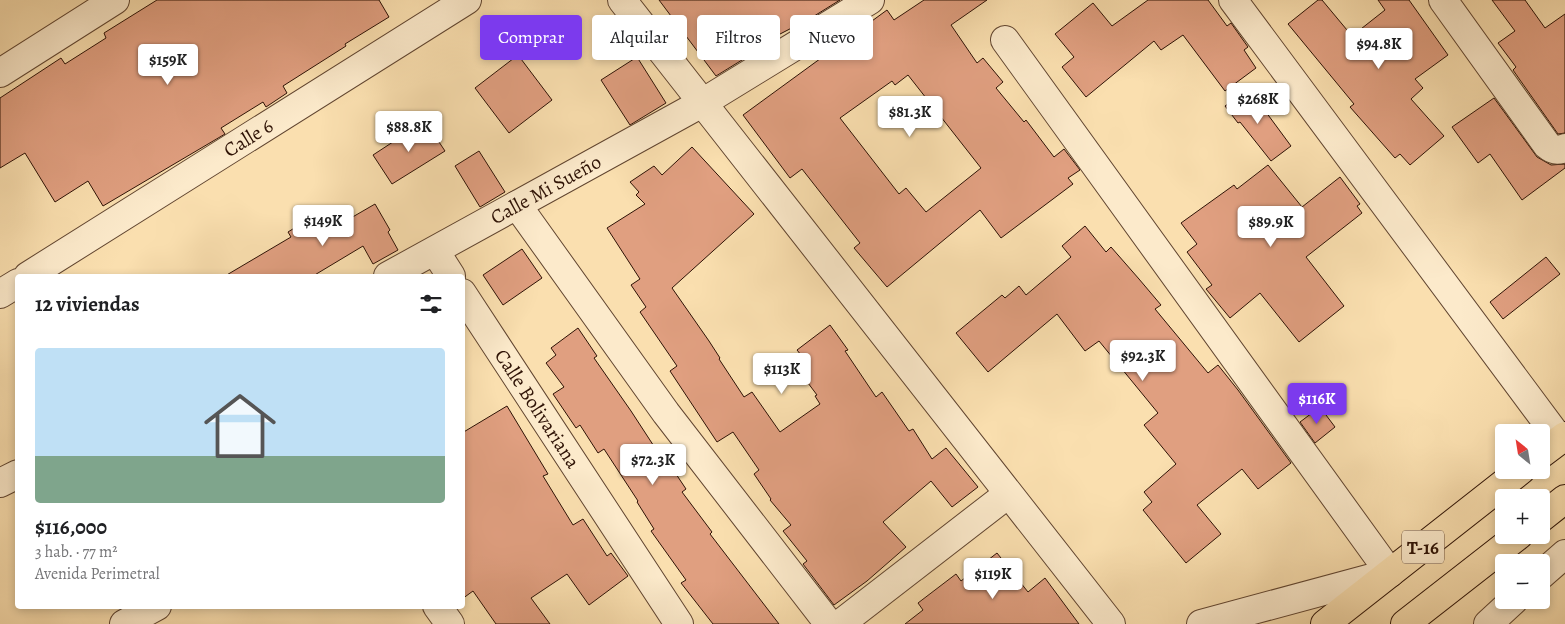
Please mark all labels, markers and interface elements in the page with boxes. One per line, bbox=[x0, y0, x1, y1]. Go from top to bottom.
chip: Comprar bbox=[480, 15, 582, 60]
chip: Alquilar bbox=[592, 15, 687, 60]
chip: Filtros bbox=[697, 15, 780, 60]
chip: Nuevo bbox=[790, 15, 873, 60]
pin: $94.8K bbox=[1338, 28, 1420, 70]
text: $94.8K bbox=[1357, 33, 1401, 55]
pin: $159K bbox=[133, 44, 203, 86]
text: $159K bbox=[149, 49, 187, 71]
pin: $268K bbox=[1223, 82, 1293, 125]
text: $268K bbox=[1238, 88, 1278, 110]
pin: $81.3K bbox=[869, 96, 951, 138]
text: $81.3K bbox=[889, 101, 931, 123]
pin: $88.8K bbox=[368, 110, 450, 153]
street label: Calle 6 bbox=[218, 112, 278, 164]
text: $88.8K bbox=[386, 116, 432, 138]
street label: Calle Mi Sueño bbox=[486, 148, 606, 231]
pin: $149K bbox=[288, 204, 358, 247]
pin: $89.9K bbox=[1230, 206, 1312, 248]
text: $149K bbox=[304, 210, 342, 232]
text: $89.9K bbox=[1249, 211, 1293, 233]
text: 12 viviendas bbox=[35, 290, 140, 318]
icon: filters bbox=[417, 290, 445, 318]
pin: $92.3K bbox=[1102, 340, 1184, 382]
street label: Calle Bolivariana bbox=[488, 344, 587, 474]
text: $92.3K bbox=[1121, 345, 1165, 367]
pin: $113K bbox=[747, 352, 817, 395]
text: $113K bbox=[764, 358, 800, 380]
icon: home bbox=[195, 381, 285, 471]
pin: $116K bbox=[1282, 382, 1352, 425]
text: $116K bbox=[1299, 388, 1335, 410]
north arrow bbox=[1495, 424, 1550, 479]
map controls bbox=[1495, 424, 1550, 609]
pin: $72.3K bbox=[612, 444, 694, 486]
text: $72.3K bbox=[631, 449, 675, 471]
button: + bbox=[1495, 489, 1550, 544]
text: $116,000 bbox=[35, 513, 107, 541]
road number: T-16 bbox=[1402, 530, 1444, 564]
text: 3 hab. · 77 m² bbox=[35, 541, 118, 563]
button: − bbox=[1495, 554, 1550, 609]
pin: $119K bbox=[958, 558, 1028, 600]
text: Avenida Perimetral bbox=[35, 563, 160, 585]
text: $119K bbox=[975, 563, 1011, 585]

